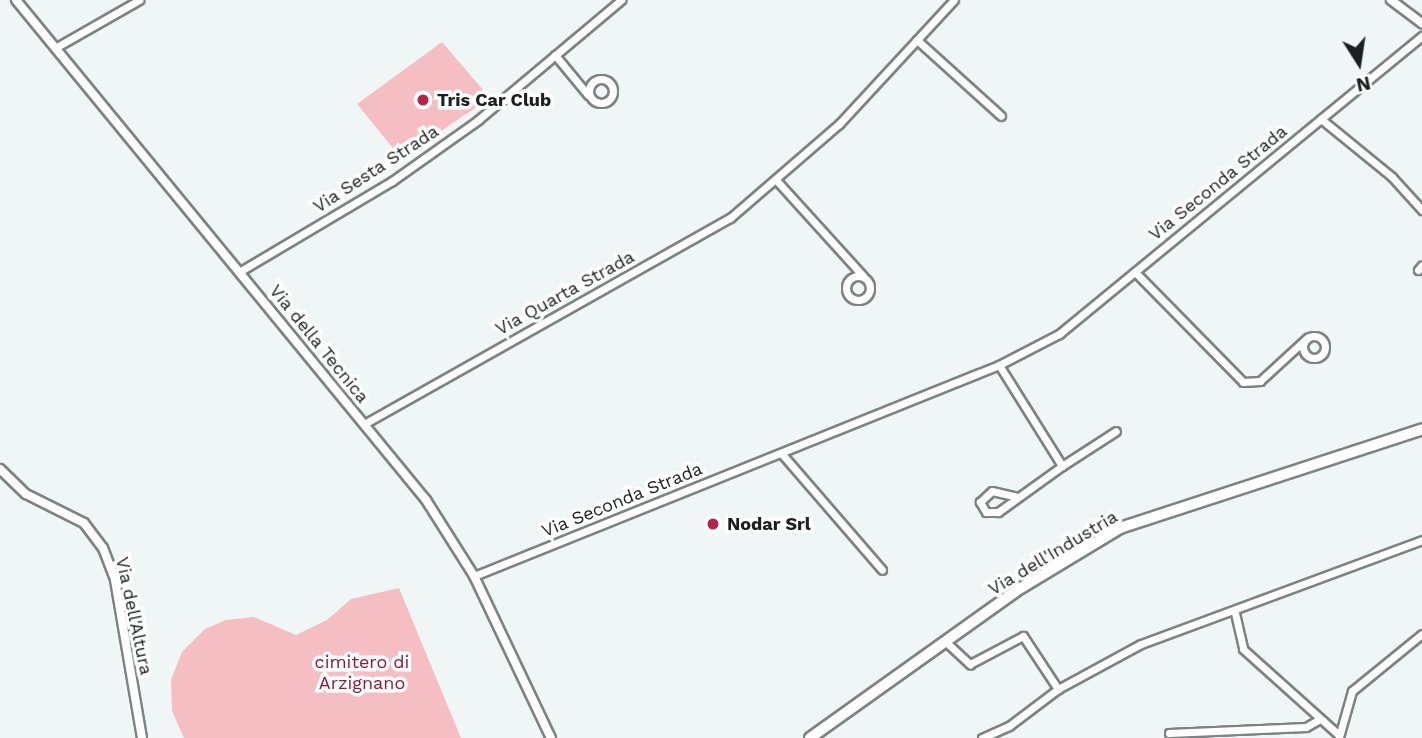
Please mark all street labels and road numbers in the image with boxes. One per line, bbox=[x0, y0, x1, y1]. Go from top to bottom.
street label: Via Sesta Strada bbox=[309, 120, 443, 218]
street label: Via Seconda Strada bbox=[1144, 120, 1292, 246]
street label: Via Quarta Strada bbox=[492, 246, 638, 340]
street label: Via della Tecnica bbox=[264, 280, 374, 408]
street label: Via Seconda Strada bbox=[538, 458, 706, 542]
street label: Via dell'Industria bbox=[984, 506, 1122, 600]
street label: Via dell'Altura bbox=[111, 555, 157, 677]

